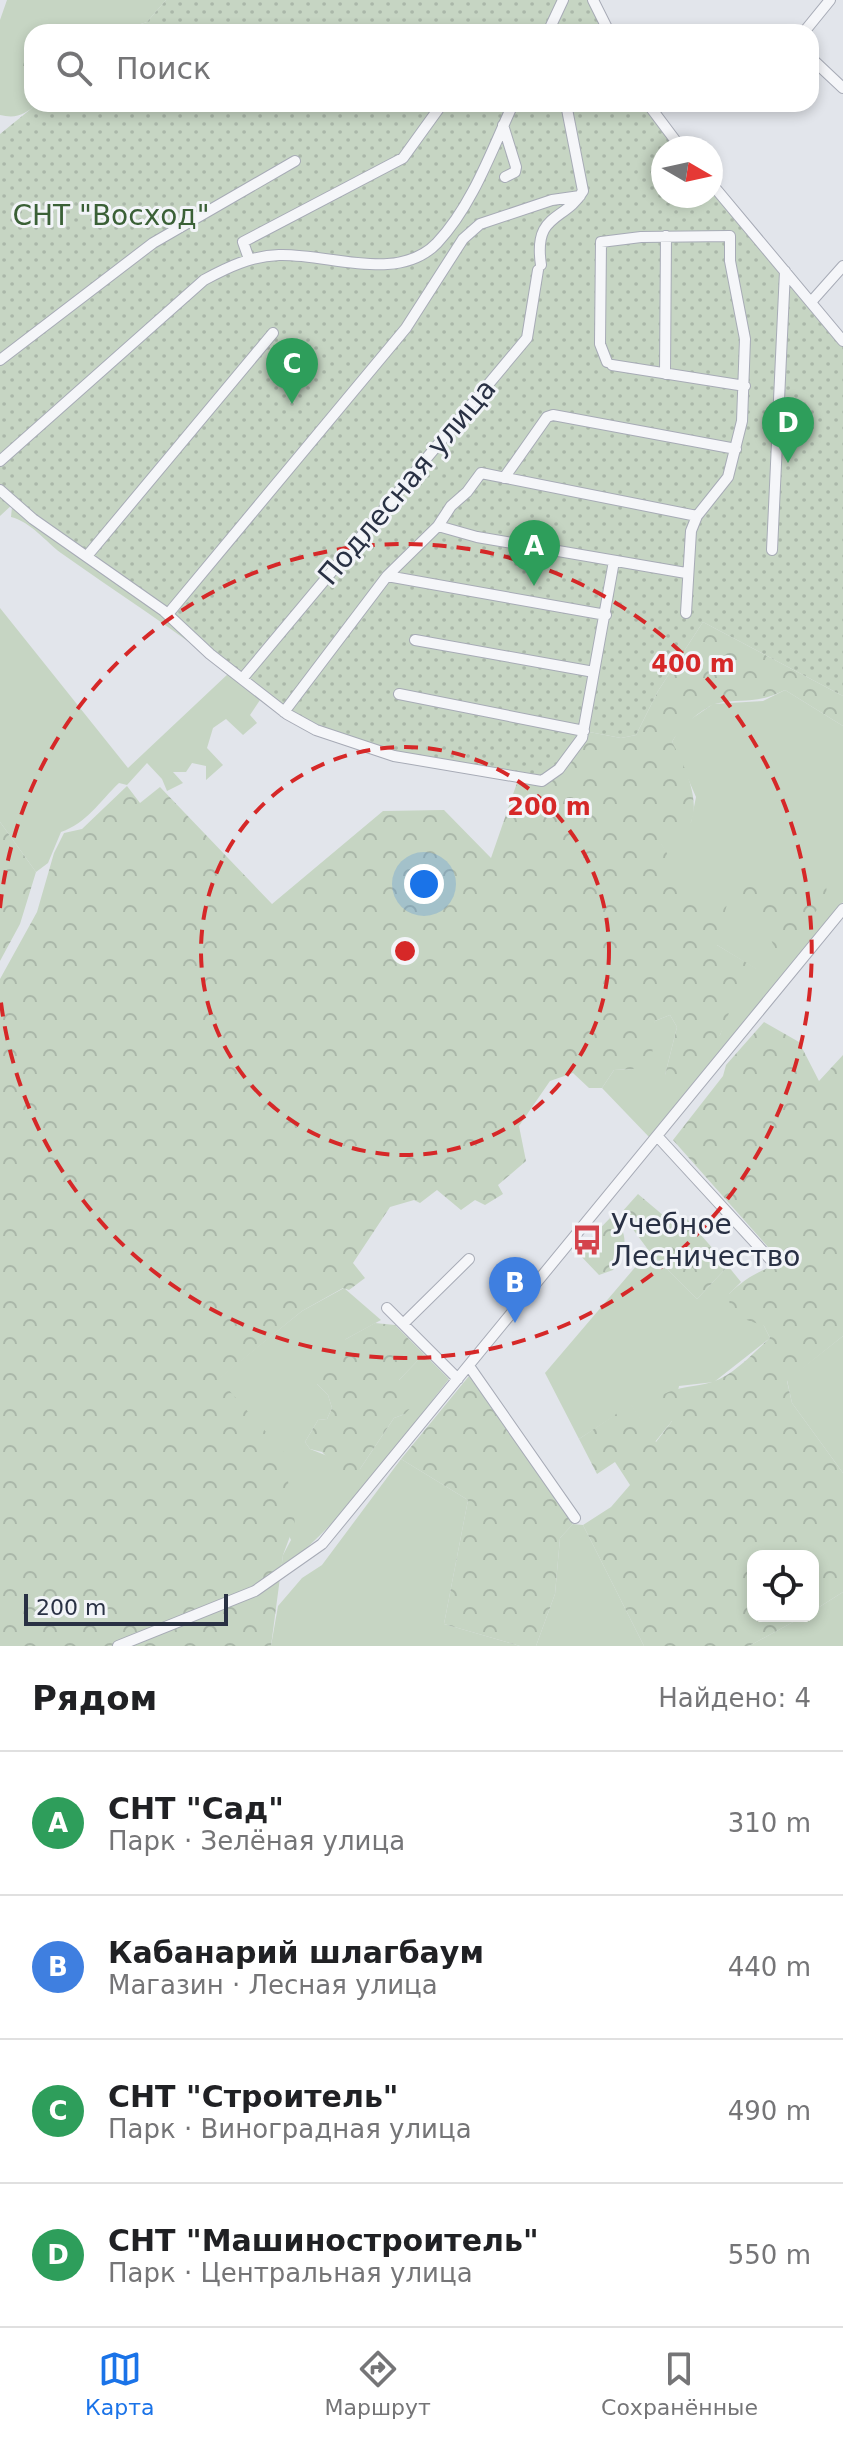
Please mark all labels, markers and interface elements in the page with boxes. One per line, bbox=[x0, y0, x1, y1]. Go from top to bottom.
search box bbox=[24, 24, 819, 112]
icon: search bbox=[52, 46, 96, 90]
text: Поиск bbox=[116, 51, 211, 86]
north arrow bbox=[651, 136, 723, 208]
park label: СНТ "Восход" bbox=[12, 199, 210, 232]
pin: C bbox=[266, 338, 318, 404]
street label: Подлесная улица bbox=[311, 373, 503, 591]
pin: D bbox=[762, 397, 814, 463]
pin: A bbox=[508, 520, 560, 586]
text: 400 m bbox=[651, 650, 735, 678]
text: 200 m bbox=[507, 793, 591, 821]
your location bbox=[404, 864, 444, 904]
centre of rings bbox=[391, 937, 419, 965]
place label: Учебное Лесничество bbox=[611, 1208, 800, 1273]
bus stop icon: Учебное Лесничество bbox=[570, 1223, 604, 1257]
pin: B bbox=[489, 1257, 541, 1323]
map controls bbox=[747, 1550, 819, 1622]
button: locate bbox=[747, 1550, 819, 1622]
scale bar bbox=[24, 1590, 228, 1626]
text: 200 m bbox=[36, 1595, 106, 1620]
text: Рядом bbox=[32, 1678, 157, 1718]
text: Найдено: 4 bbox=[658, 1683, 811, 1713]
text: СНТ "Сад" bbox=[108, 1791, 284, 1826]
text: A bbox=[48, 1808, 68, 1838]
text: 310 m bbox=[728, 1808, 811, 1838]
text: Парк · Зелёная улица bbox=[108, 1826, 405, 1856]
text: Кабанарий шлагбаум bbox=[108, 1935, 484, 1970]
text: B bbox=[48, 1952, 68, 1982]
text: 440 m bbox=[728, 1952, 811, 1982]
text: Магазин · Лесная улица bbox=[108, 1970, 438, 2000]
text: СНТ "Строитель" bbox=[108, 2079, 398, 2114]
text: C bbox=[48, 2096, 68, 2126]
text: 490 m bbox=[728, 2096, 811, 2126]
text: Парк · Виноградная улица bbox=[108, 2114, 472, 2144]
text: СНТ "Машиностроитель" bbox=[108, 2223, 539, 2258]
text: D bbox=[47, 2240, 69, 2270]
text: 550 m bbox=[728, 2240, 811, 2270]
text: Парк · Центральная улица bbox=[108, 2258, 473, 2288]
tab: Карта bbox=[85, 2347, 154, 2420]
tab: Маршрут bbox=[325, 2347, 431, 2420]
tab: Сохранённые bbox=[601, 2347, 758, 2420]

